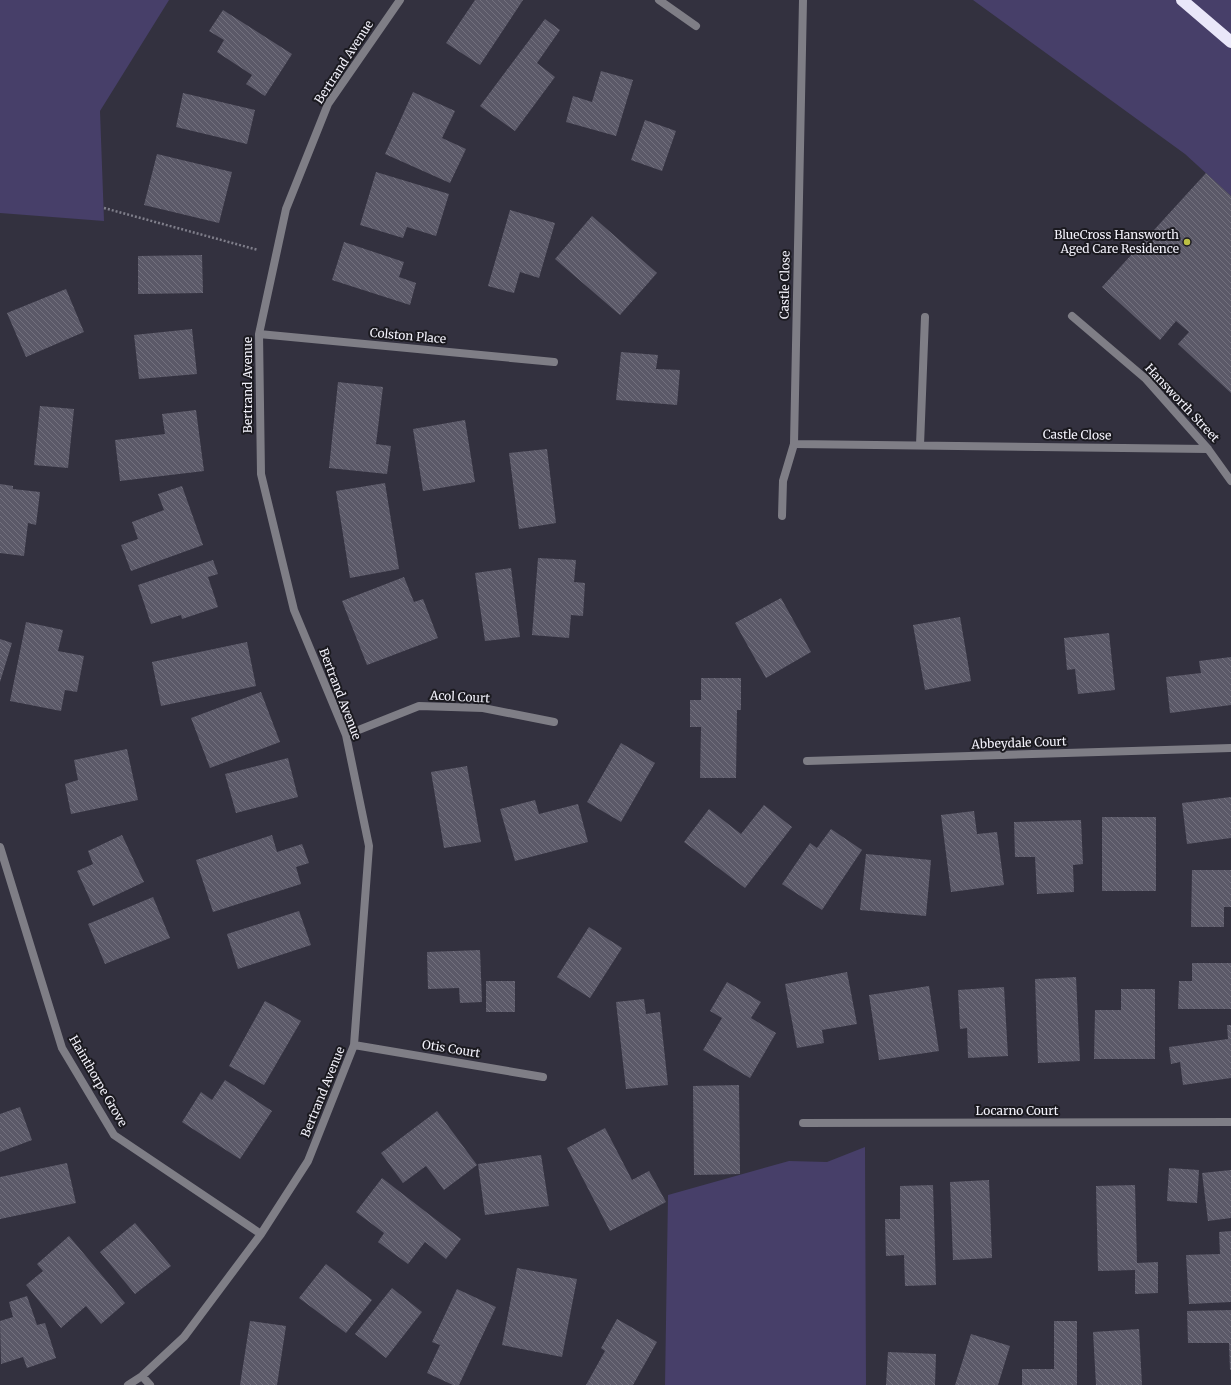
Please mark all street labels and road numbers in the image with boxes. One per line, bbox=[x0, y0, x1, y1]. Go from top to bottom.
street label: Bertrand Avenue bbox=[311, 17, 376, 106]
street label: Castle Close bbox=[776, 251, 793, 319]
street label: Colston Place bbox=[369, 325, 447, 346]
street label: Bertrand Avenue bbox=[240, 337, 255, 433]
street label: Hansworth Street bbox=[1142, 360, 1223, 445]
street label: Castle Close bbox=[1043, 426, 1111, 443]
street label: Bertrand Avenue bbox=[316, 646, 365, 742]
street label: Acol Court bbox=[429, 687, 491, 706]
street label: Abbeydale Court bbox=[970, 733, 1067, 752]
street label: Hainthorpe Grove bbox=[66, 1032, 131, 1129]
street label: Otis Court bbox=[421, 1037, 481, 1061]
street label: Bertrand Avenue bbox=[297, 1044, 348, 1139]
street label: Locarno Court bbox=[976, 1103, 1059, 1118]

